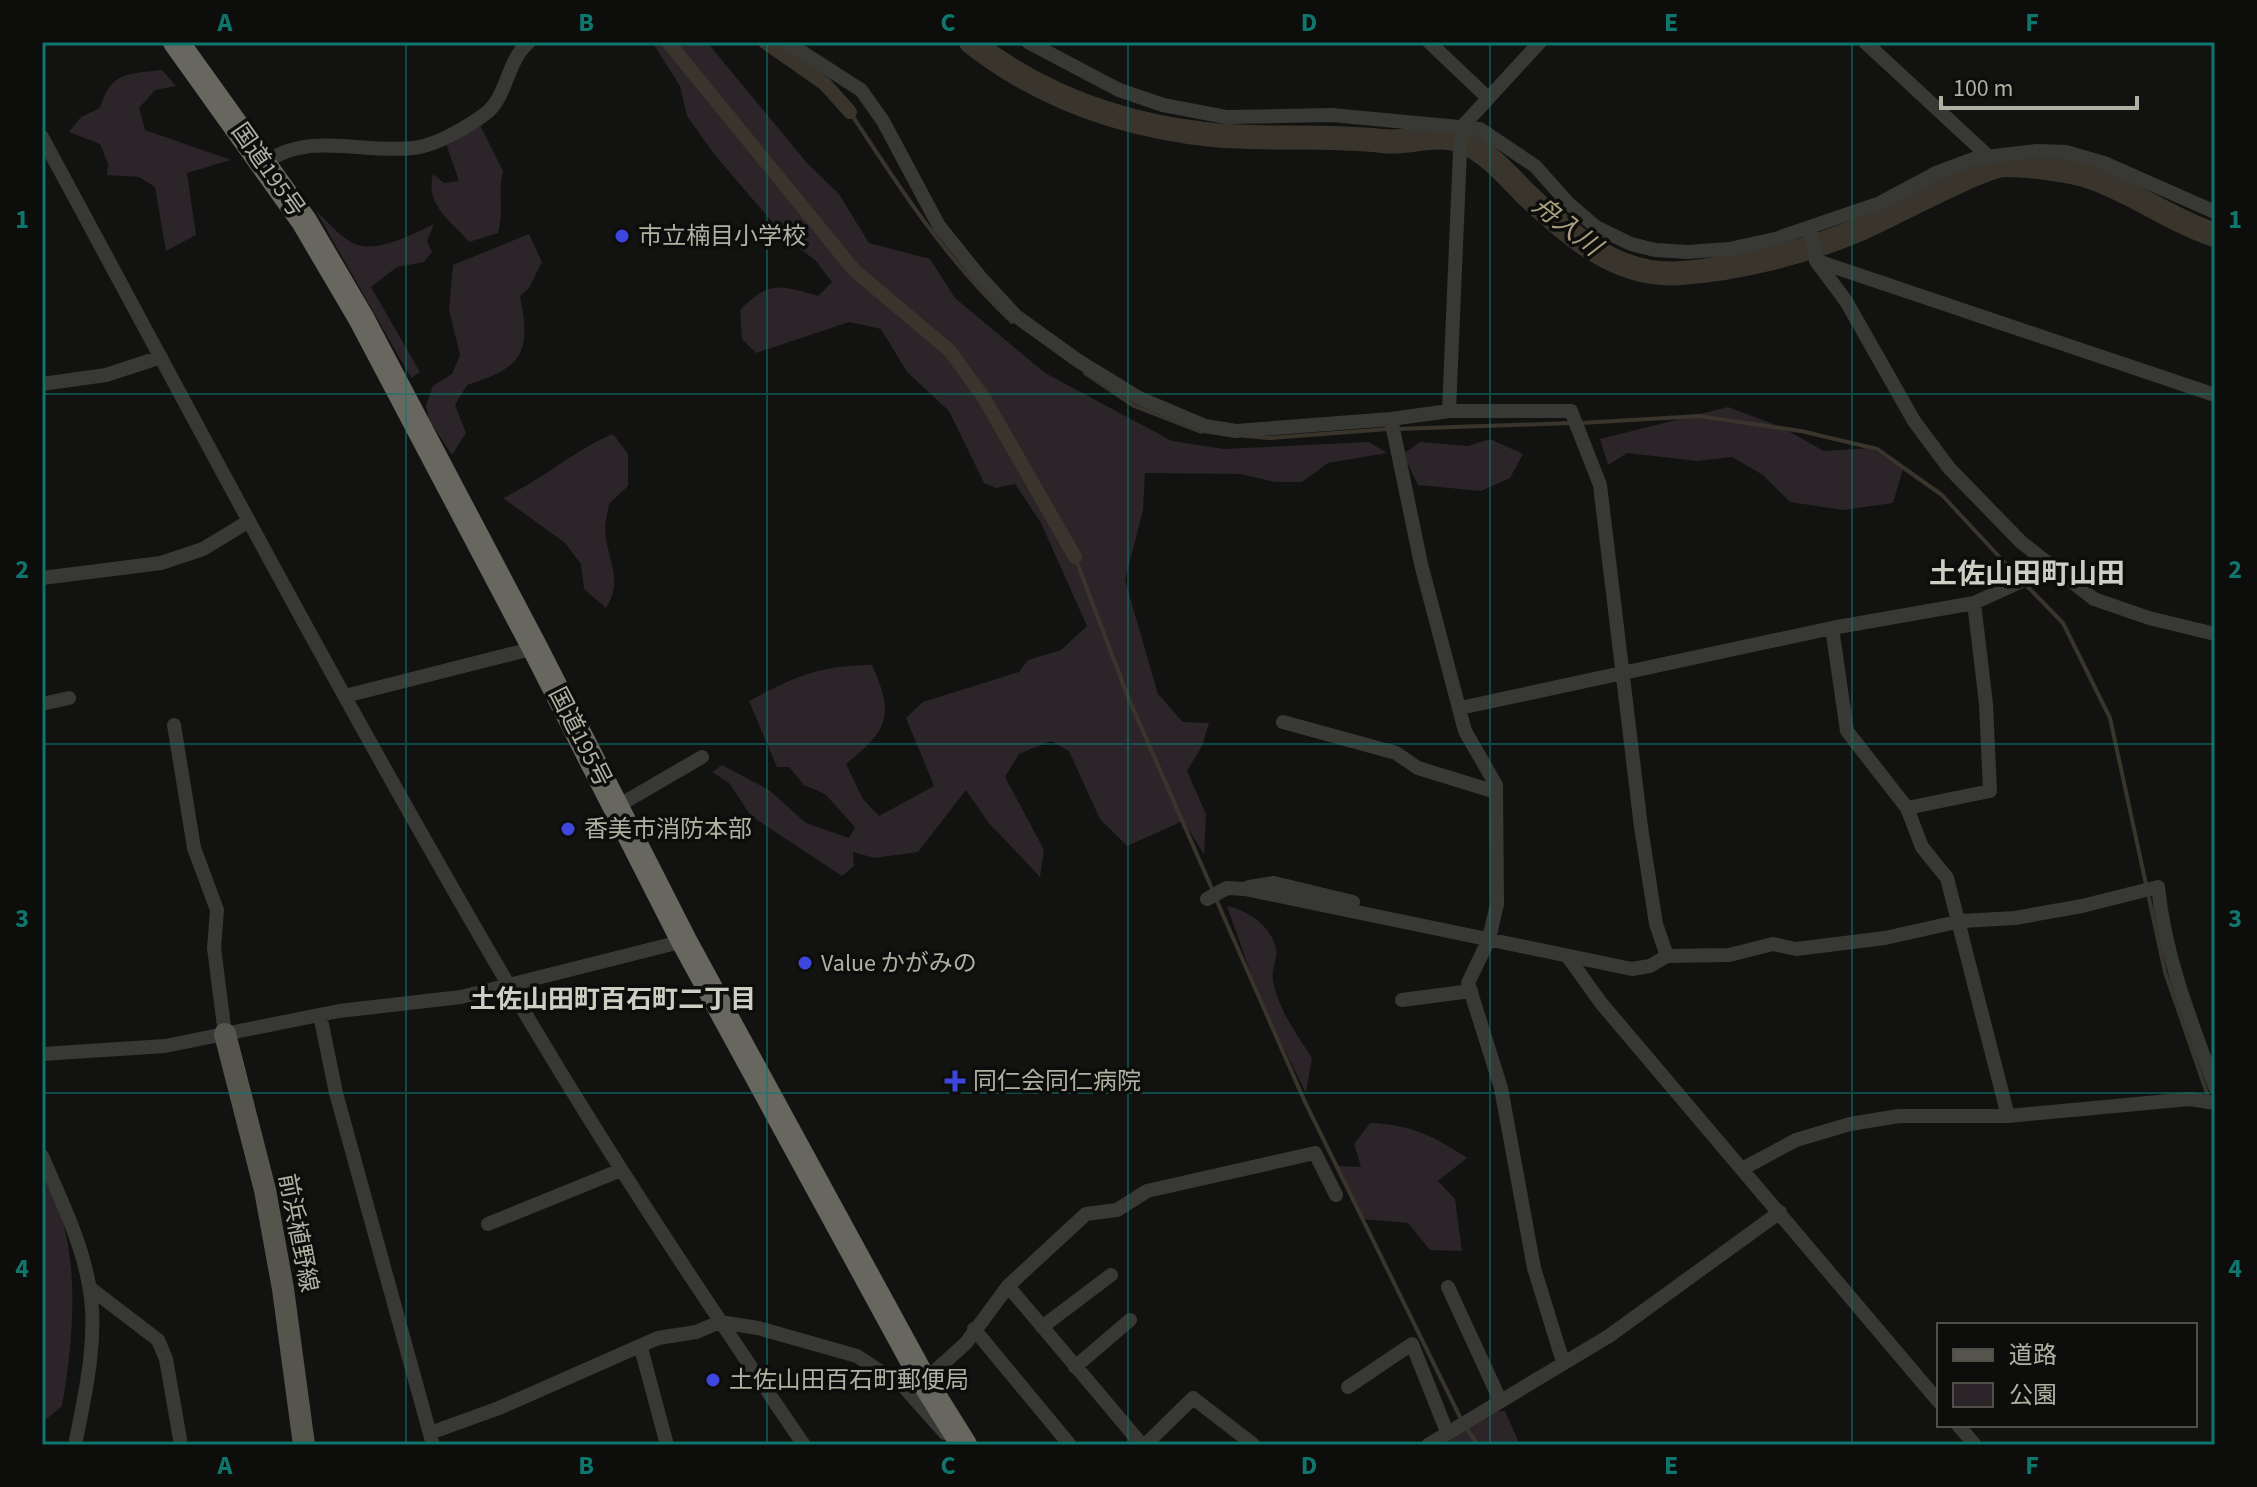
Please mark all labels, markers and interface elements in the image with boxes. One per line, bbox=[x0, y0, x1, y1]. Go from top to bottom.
text: A bbox=[217, 4, 234, 41]
text: B bbox=[578, 4, 594, 41]
text: C bbox=[940, 4, 956, 41]
text: D bbox=[1301, 4, 1317, 41]
text: E bbox=[1664, 4, 1678, 41]
text: F bbox=[2025, 4, 2039, 41]
scale bar bbox=[1941, 60, 2137, 110]
text: 100 m bbox=[1953, 71, 2013, 106]
street label: 国道195号 bbox=[223, 116, 313, 224]
water label: 舟入川 bbox=[1525, 187, 1611, 266]
text: 1 bbox=[15, 201, 29, 238]
text: 1 bbox=[2228, 201, 2242, 238]
place label: 市立楠目小学校 bbox=[638, 219, 806, 254]
marker: 市立楠目小学校 bbox=[613, 227, 631, 245]
text: 2 bbox=[15, 551, 29, 588]
text: 2 bbox=[2228, 551, 2242, 588]
district label: 土佐山田町山田 bbox=[1929, 554, 2125, 594]
street label: 国道195号 bbox=[540, 681, 620, 793]
place label: 香美市消防本部 bbox=[584, 812, 752, 847]
marker: 香美市消防本部 bbox=[559, 820, 577, 838]
text: 3 bbox=[15, 900, 29, 937]
text: 3 bbox=[2228, 900, 2242, 937]
place label: Value かがみの bbox=[821, 946, 977, 981]
marker: Value かがみの bbox=[796, 954, 814, 972]
district label: 土佐山田町百石町二丁目 bbox=[470, 981, 756, 1018]
place label: 同仁会同仁病院 bbox=[973, 1064, 1141, 1099]
marker: 同仁会同仁病院 bbox=[944, 1070, 966, 1092]
street label: 前浜植野線 bbox=[269, 1171, 327, 1295]
text: 4 bbox=[15, 1250, 29, 1287]
text: 4 bbox=[2228, 1250, 2242, 1287]
legend bbox=[1937, 1323, 2197, 1427]
text: 道路 bbox=[2009, 1338, 2057, 1373]
place label: 土佐山田百石町郵便局 bbox=[729, 1363, 969, 1398]
marker: 土佐山田百石町郵便局 bbox=[704, 1371, 722, 1389]
text: 公園 bbox=[2009, 1378, 2057, 1413]
text: A bbox=[217, 1447, 234, 1484]
text: B bbox=[578, 1447, 594, 1484]
text: C bbox=[940, 1447, 956, 1484]
text: D bbox=[1301, 1447, 1317, 1484]
text: E bbox=[1664, 1447, 1678, 1484]
text: F bbox=[2025, 1447, 2039, 1484]

